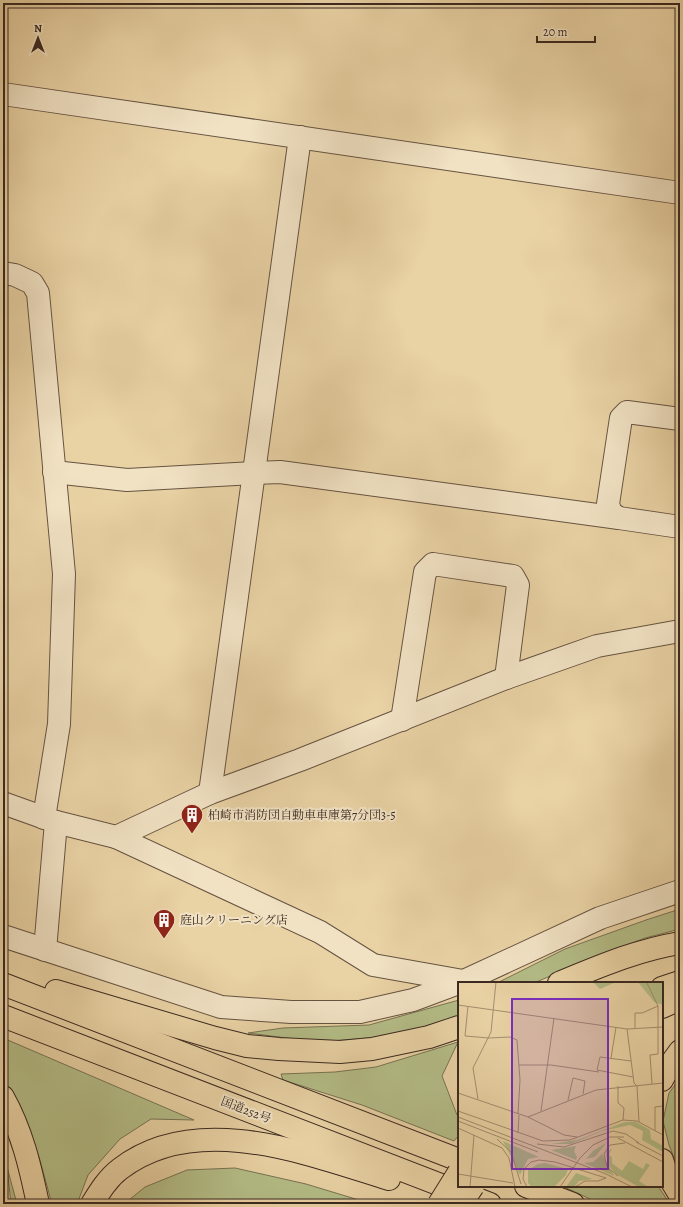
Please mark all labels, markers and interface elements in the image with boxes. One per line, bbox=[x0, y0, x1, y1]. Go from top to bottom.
north arrow bbox=[18, 18, 58, 58]
scale bar bbox=[537, 18, 595, 44]
text: N bbox=[34, 21, 42, 36]
text: 20 m bbox=[543, 24, 567, 40]
building icon: 柏崎市消防団自動車車庫第7分団3-5 bbox=[179, 802, 205, 835]
place label: 柏崎市消防団自動車車庫第7分団3-5 bbox=[208, 807, 396, 823]
building icon: 庭山クリーニング店 bbox=[151, 907, 177, 940]
place label: 庭山クリーニング店 bbox=[180, 912, 288, 928]
inset map bbox=[458, 982, 663, 1187]
street label: 国道252号 bbox=[219, 1093, 273, 1127]

